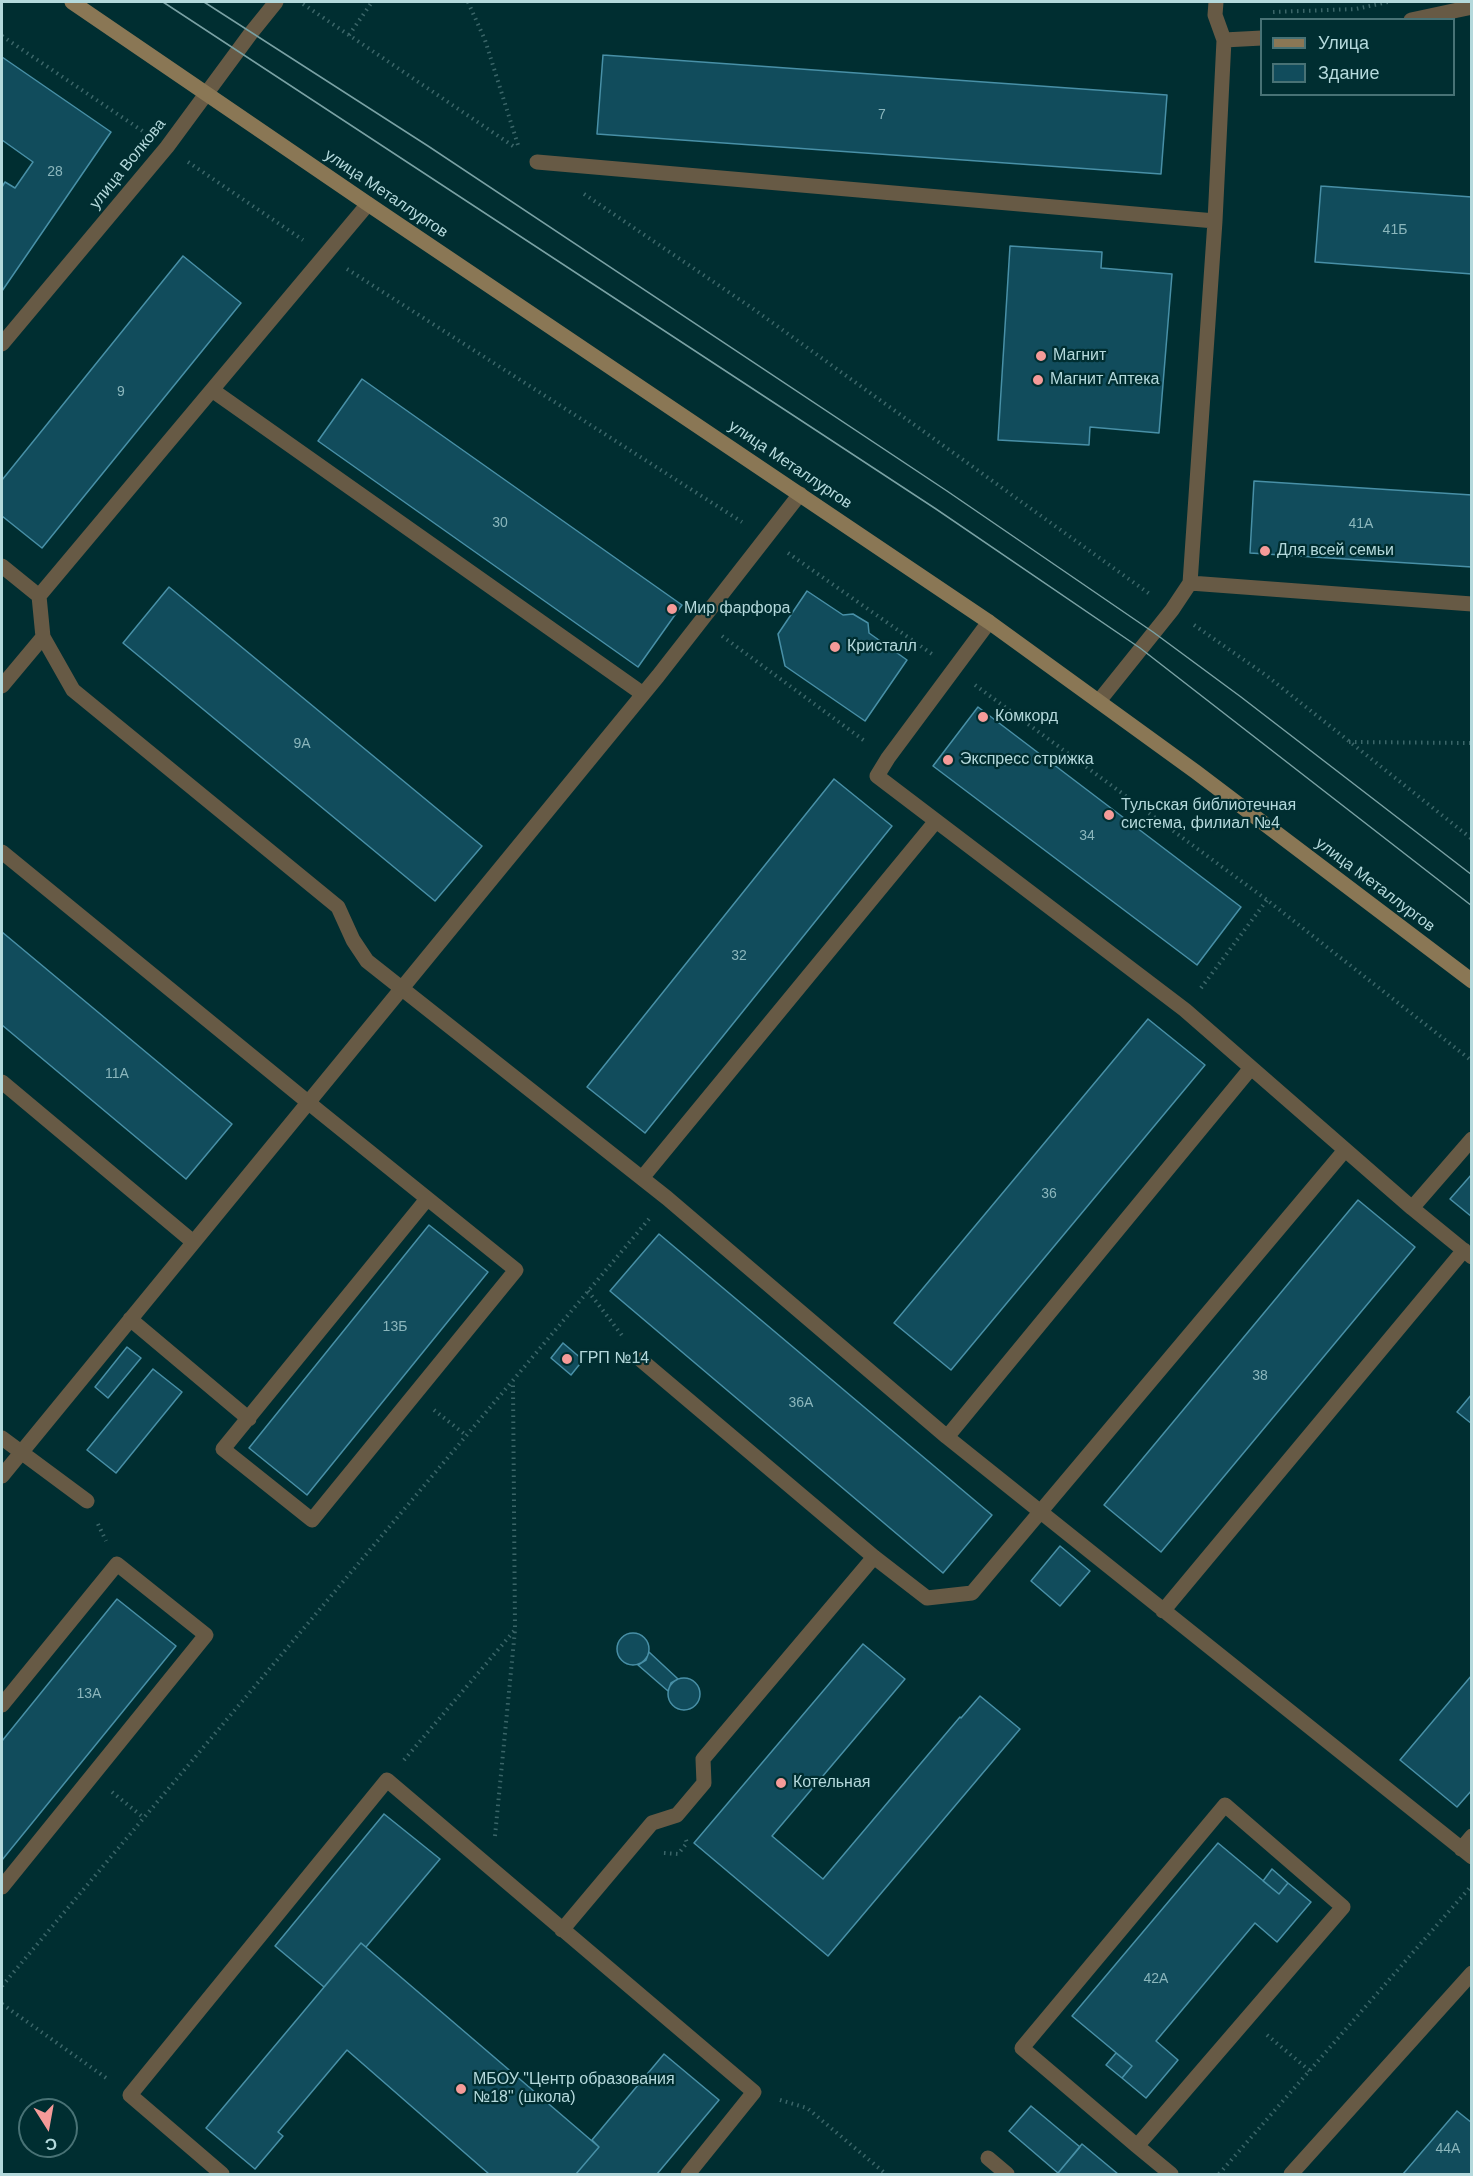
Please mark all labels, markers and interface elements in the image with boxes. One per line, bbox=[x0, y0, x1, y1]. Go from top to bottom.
legend bbox=[1260, 18, 1455, 96]
text: Улица bbox=[1318, 33, 1369, 53]
text: Здание bbox=[1318, 63, 1379, 83]
house number: 7 bbox=[878, 107, 886, 123]
street label: улица Волкова bbox=[86, 115, 170, 213]
street label: улица Металлургов bbox=[321, 146, 451, 242]
house number: 28 bbox=[47, 164, 63, 180]
house number: 41Б bbox=[1383, 222, 1407, 238]
place label: Магнит bbox=[1053, 346, 1106, 366]
marker: Магнит bbox=[1034, 349, 1048, 363]
place label: Магнит Аптека bbox=[1050, 370, 1159, 390]
marker: Магнит Аптека bbox=[1031, 373, 1045, 387]
house number: 9 bbox=[117, 384, 125, 400]
street label: улица Металлургов bbox=[725, 417, 855, 513]
house number: 30 bbox=[492, 515, 508, 531]
house number: 41А bbox=[1349, 516, 1373, 532]
place label: Для всей семьи bbox=[1277, 541, 1394, 561]
marker: Для всей семьи bbox=[1258, 544, 1272, 558]
place label: Мир фарфора bbox=[684, 599, 790, 619]
marker: Мир фарфора bbox=[665, 602, 679, 616]
place label: Кристалл bbox=[847, 637, 917, 657]
marker: Кристалл bbox=[828, 640, 842, 654]
place label: Комкорд bbox=[995, 707, 1058, 727]
marker: Комкорд bbox=[976, 710, 990, 724]
house number: 9А bbox=[293, 736, 311, 752]
place label: Экспресс стрижка bbox=[960, 750, 1094, 770]
marker: Экспресс стрижка bbox=[941, 753, 955, 767]
place label: Тульская библиотечная система, филиал №4 bbox=[1121, 796, 1296, 834]
marker: Тульская библиотечная система, филиал №4 bbox=[1102, 808, 1116, 822]
house number: 34 bbox=[1079, 828, 1095, 844]
street label: улица Металлургов bbox=[1311, 834, 1439, 936]
house number: 32 bbox=[731, 948, 747, 964]
house number: 11А bbox=[105, 1066, 129, 1082]
house number: 36 bbox=[1041, 1186, 1057, 1202]
house number: 13Б bbox=[383, 1319, 407, 1335]
place label: ГРП №14 bbox=[579, 1349, 649, 1369]
marker: ГРП №14 bbox=[560, 1352, 574, 1366]
house number: 38 bbox=[1252, 1368, 1268, 1384]
house number: 36А bbox=[789, 1395, 813, 1411]
house number: 13А bbox=[77, 1686, 101, 1702]
place label: Котельная bbox=[793, 1773, 870, 1793]
marker: Котельная bbox=[774, 1776, 788, 1790]
house number: 42А bbox=[1144, 1971, 1168, 1987]
place label: МБОУ "Центр образования №18" (школа) bbox=[473, 2070, 675, 2108]
marker: МБОУ "Центр образования №18" (школа) bbox=[454, 2082, 468, 2096]
north arrow bbox=[18, 2098, 78, 2158]
text: С bbox=[44, 2135, 58, 2154]
house number: 44А bbox=[1436, 2141, 1460, 2157]

